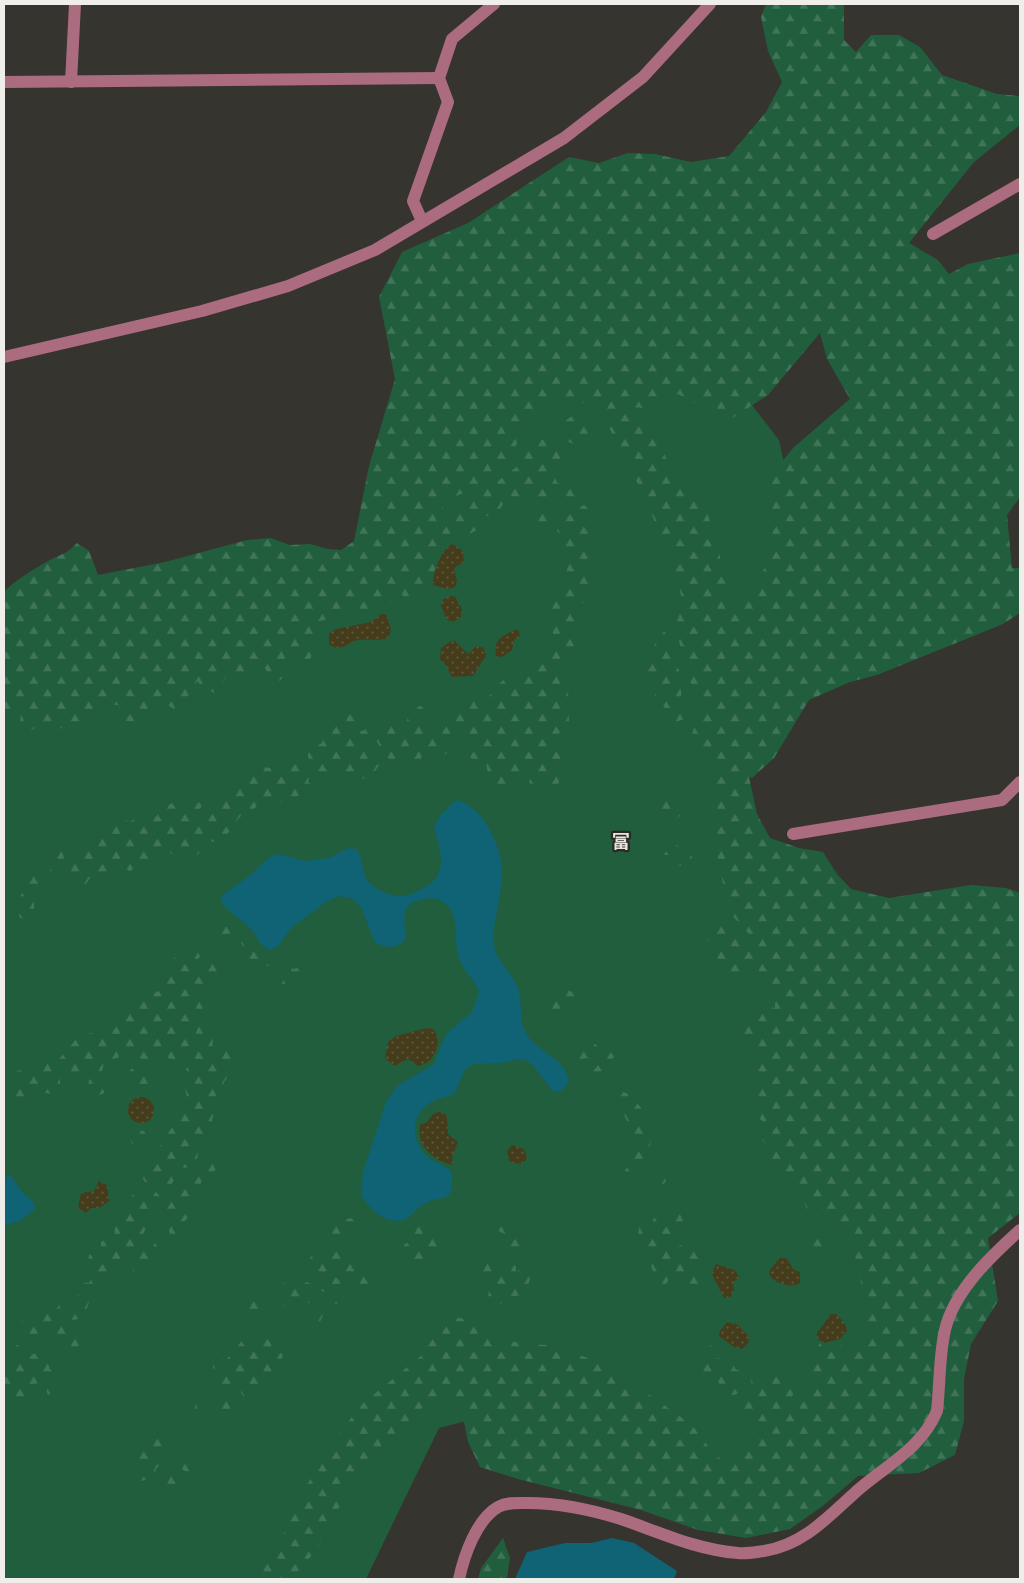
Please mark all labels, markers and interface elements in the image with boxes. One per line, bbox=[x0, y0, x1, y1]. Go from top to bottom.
district label: 富 bbox=[612, 831, 630, 852]

